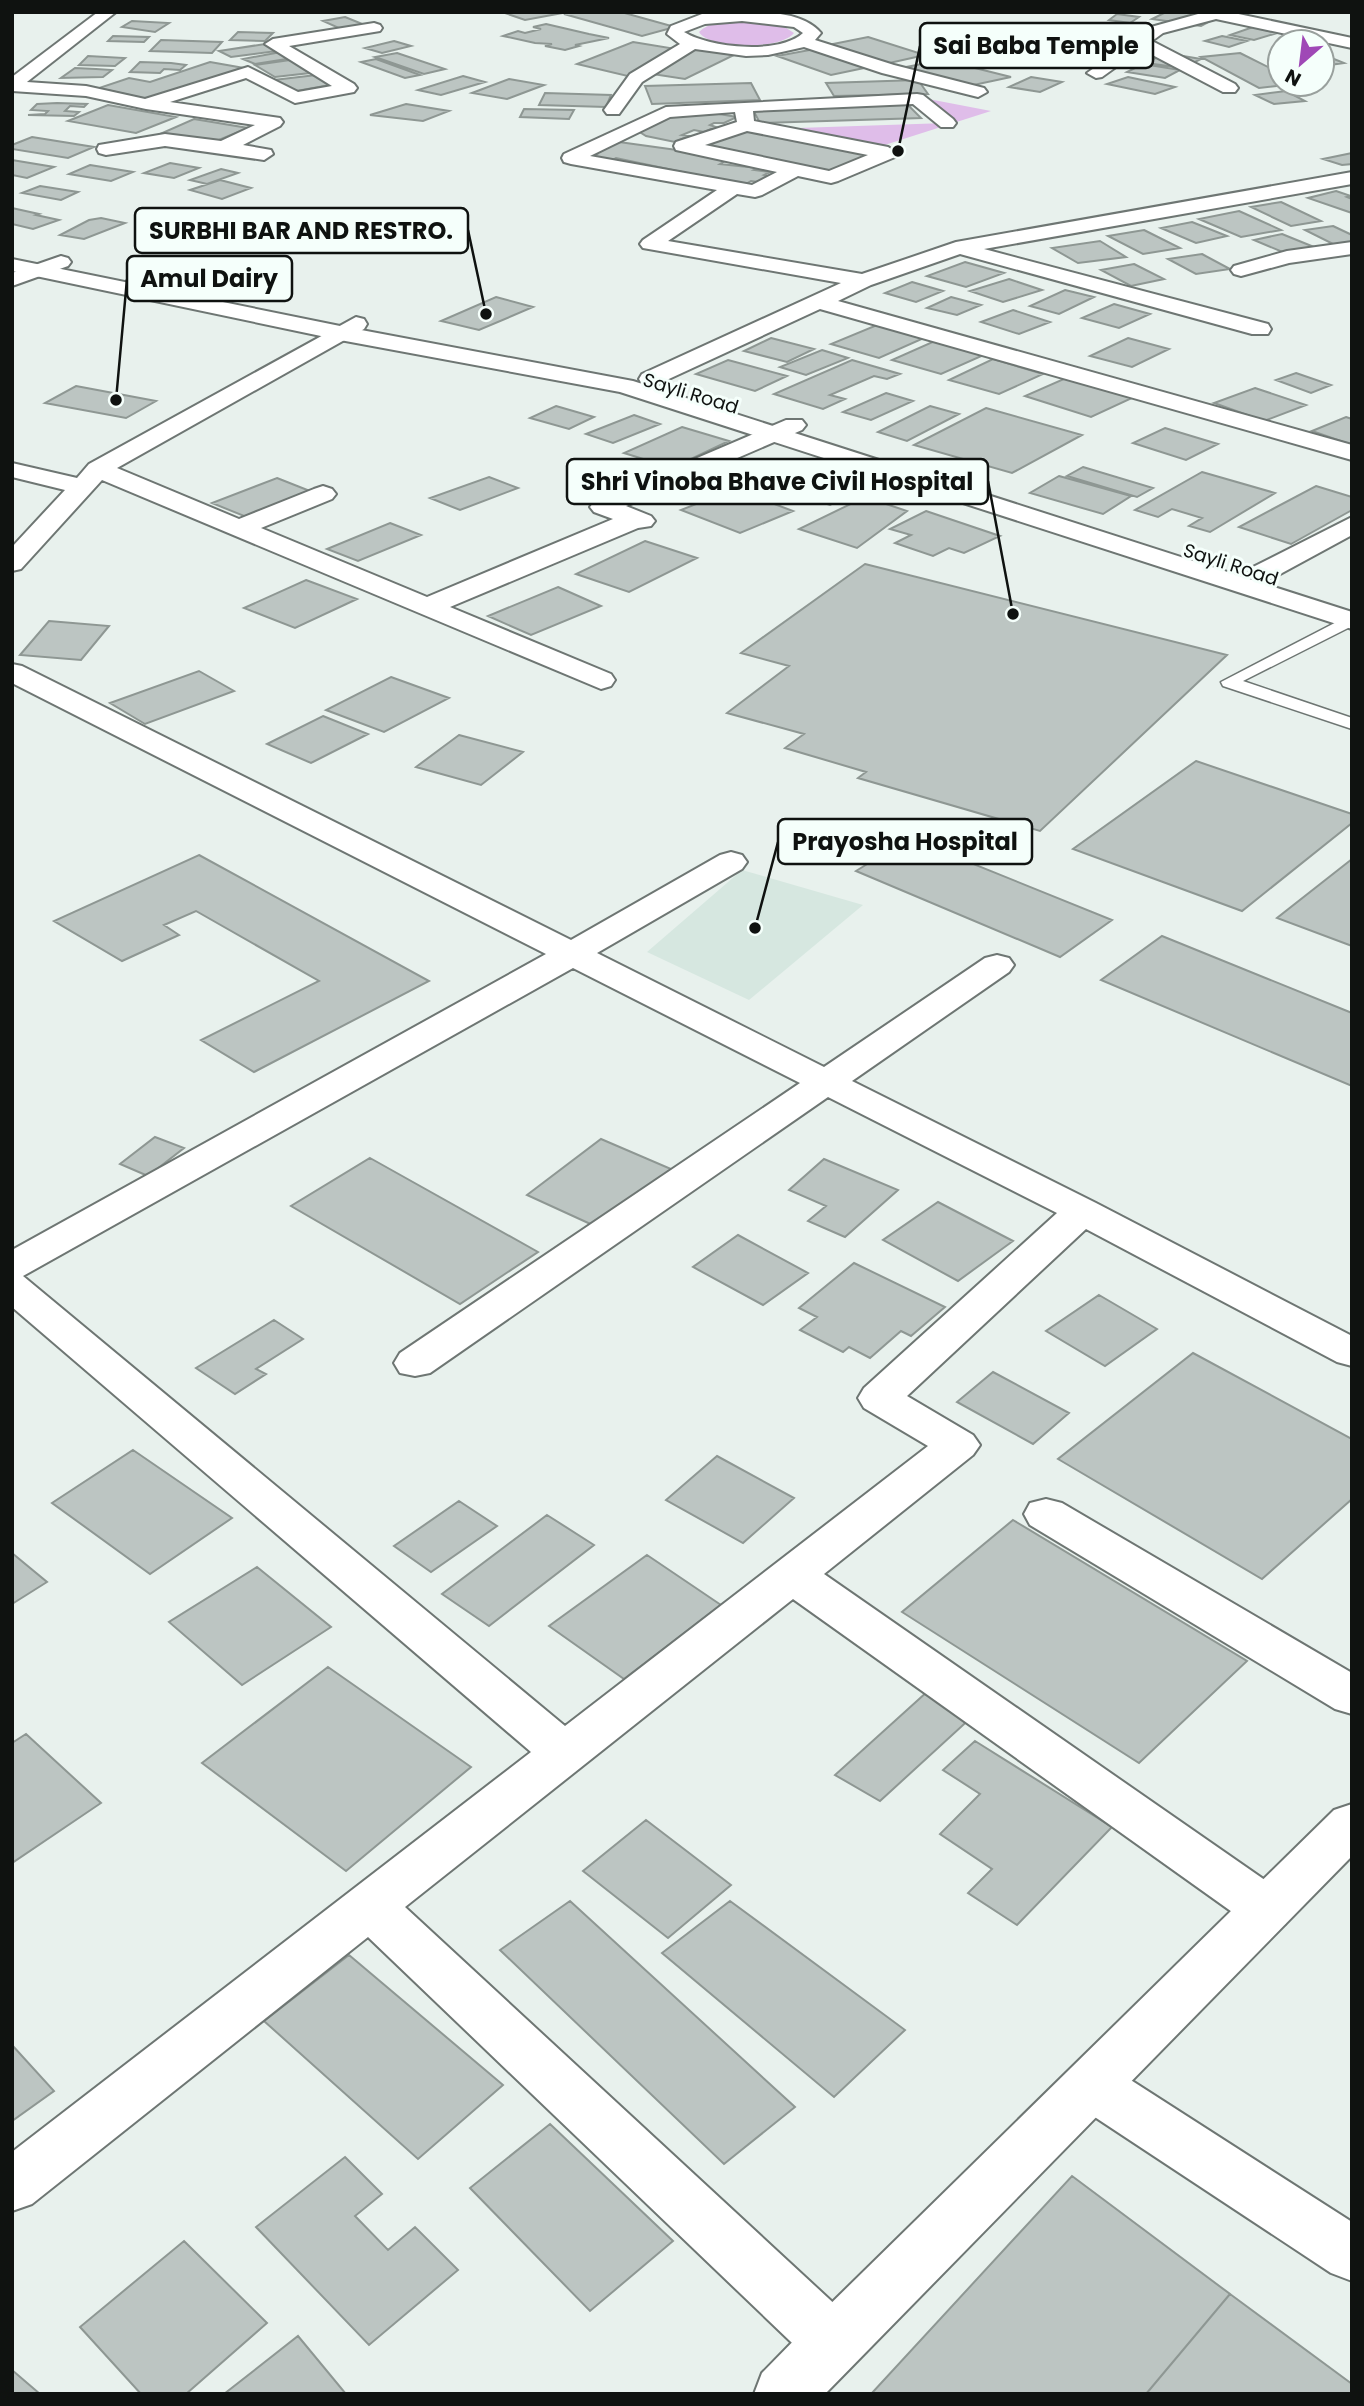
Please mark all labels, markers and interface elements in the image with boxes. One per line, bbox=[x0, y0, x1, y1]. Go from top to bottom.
callout: Sai Baba Temple bbox=[920, 23, 1153, 68]
north arrow bbox=[1266, 28, 1336, 98]
text: Sai Baba Temple bbox=[933, 29, 1139, 62]
text: N bbox=[1281, 62, 1306, 93]
callout: SURBHI BAR AND RESTRO. bbox=[135, 208, 468, 253]
text: SURBHI BAR AND RESTRO. bbox=[149, 214, 453, 247]
callout: Amul Dairy bbox=[127, 256, 292, 301]
text: Amul Dairy bbox=[140, 262, 279, 295]
street label: Sayli Road bbox=[640, 366, 742, 421]
callout: Shri Vinoba Bhave Civil Hospital bbox=[567, 459, 988, 504]
text: Shri Vinoba Bhave Civil Hospital bbox=[581, 465, 973, 498]
street label: Sayli Road bbox=[1180, 536, 1282, 593]
callout: Prayosha Hospital bbox=[778, 819, 1032, 864]
text: Prayosha Hospital bbox=[792, 825, 1018, 858]

